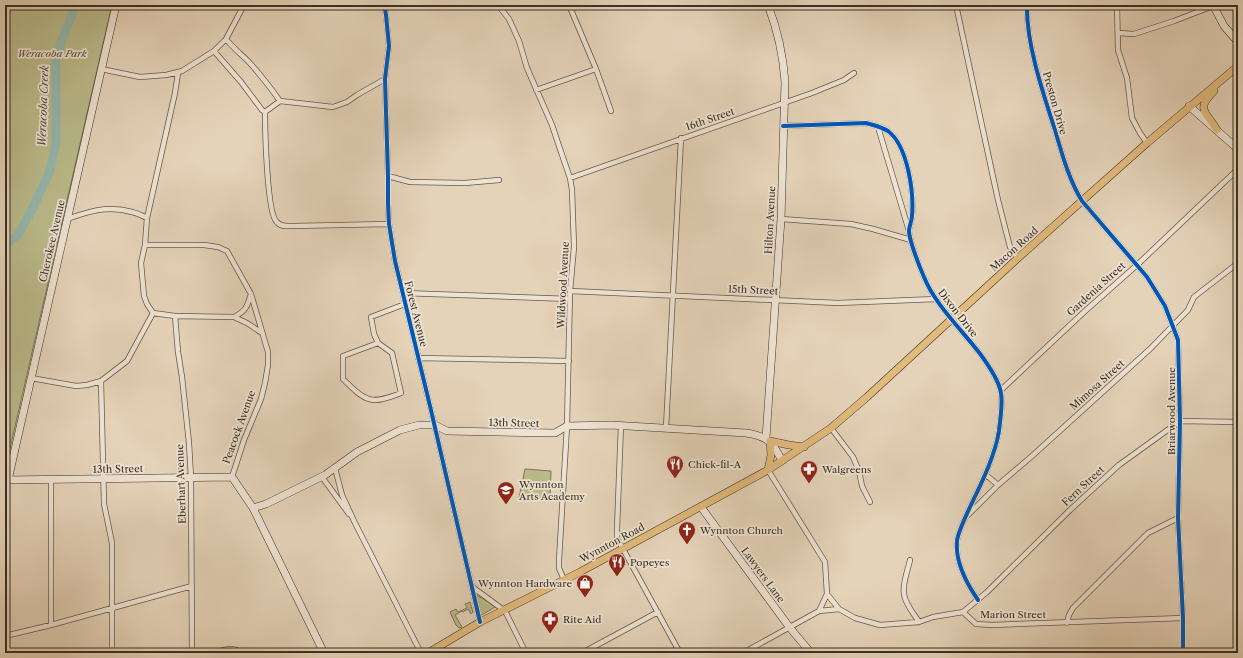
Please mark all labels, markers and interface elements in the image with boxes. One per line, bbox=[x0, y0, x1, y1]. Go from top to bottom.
park label: Weracoba Park bbox=[17, 47, 88, 60]
water label: Weracoba Creek bbox=[35, 65, 51, 147]
street label: Preston Drive bbox=[1040, 70, 1070, 136]
street label: 16th Street bbox=[684, 104, 737, 133]
street label: Hilton Avenue bbox=[762, 185, 778, 254]
street label: Cherokee Avenue bbox=[36, 198, 68, 283]
street label: Macon Road bbox=[987, 224, 1041, 274]
street label: Wildwood Avenue bbox=[554, 241, 572, 330]
street label: Gardenia Street bbox=[1064, 259, 1128, 319]
street label: Forest Avenue bbox=[402, 280, 431, 349]
street label: 15th Street bbox=[727, 282, 779, 298]
street label: Dixon Drive bbox=[935, 286, 981, 340]
street label: Mimosa Street bbox=[1067, 357, 1127, 413]
street label: Briarwood Avenue bbox=[1165, 367, 1178, 455]
street label: Peacock Avenue bbox=[220, 388, 258, 466]
street label: 13th Street bbox=[489, 416, 540, 430]
street label: Eberhart Avenue bbox=[173, 443, 189, 524]
restaurant icon: Chick-fil-A bbox=[665, 454, 685, 479]
place label: Chick-fil-A bbox=[688, 458, 742, 471]
pharmacy icon: Walgreens bbox=[799, 459, 819, 484]
street label: 13th Street bbox=[93, 462, 144, 476]
place label: Walgreens bbox=[821, 463, 871, 476]
street label: Fern Street bbox=[1059, 463, 1107, 509]
place label: Wynnton Arts Academy bbox=[518, 478, 585, 503]
school or university icon: Wynnton Arts Academy bbox=[496, 480, 516, 505]
street label: Wynnton Road bbox=[576, 520, 647, 566]
church icon: Wynnton Church bbox=[677, 520, 697, 545]
place label: Wynnton Church bbox=[699, 524, 784, 537]
street label: Lawyers Lane bbox=[738, 545, 788, 606]
restaurant icon: Popeyes bbox=[607, 552, 627, 577]
place label: Popeyes bbox=[630, 556, 669, 569]
shop icon: Wynnton Hardware bbox=[575, 573, 595, 598]
place label: Wynnton Hardware bbox=[477, 577, 572, 590]
street label: Marion Street bbox=[980, 608, 1046, 621]
pharmacy icon: Rite Aid bbox=[540, 609, 560, 634]
place label: Rite Aid bbox=[563, 613, 601, 626]

